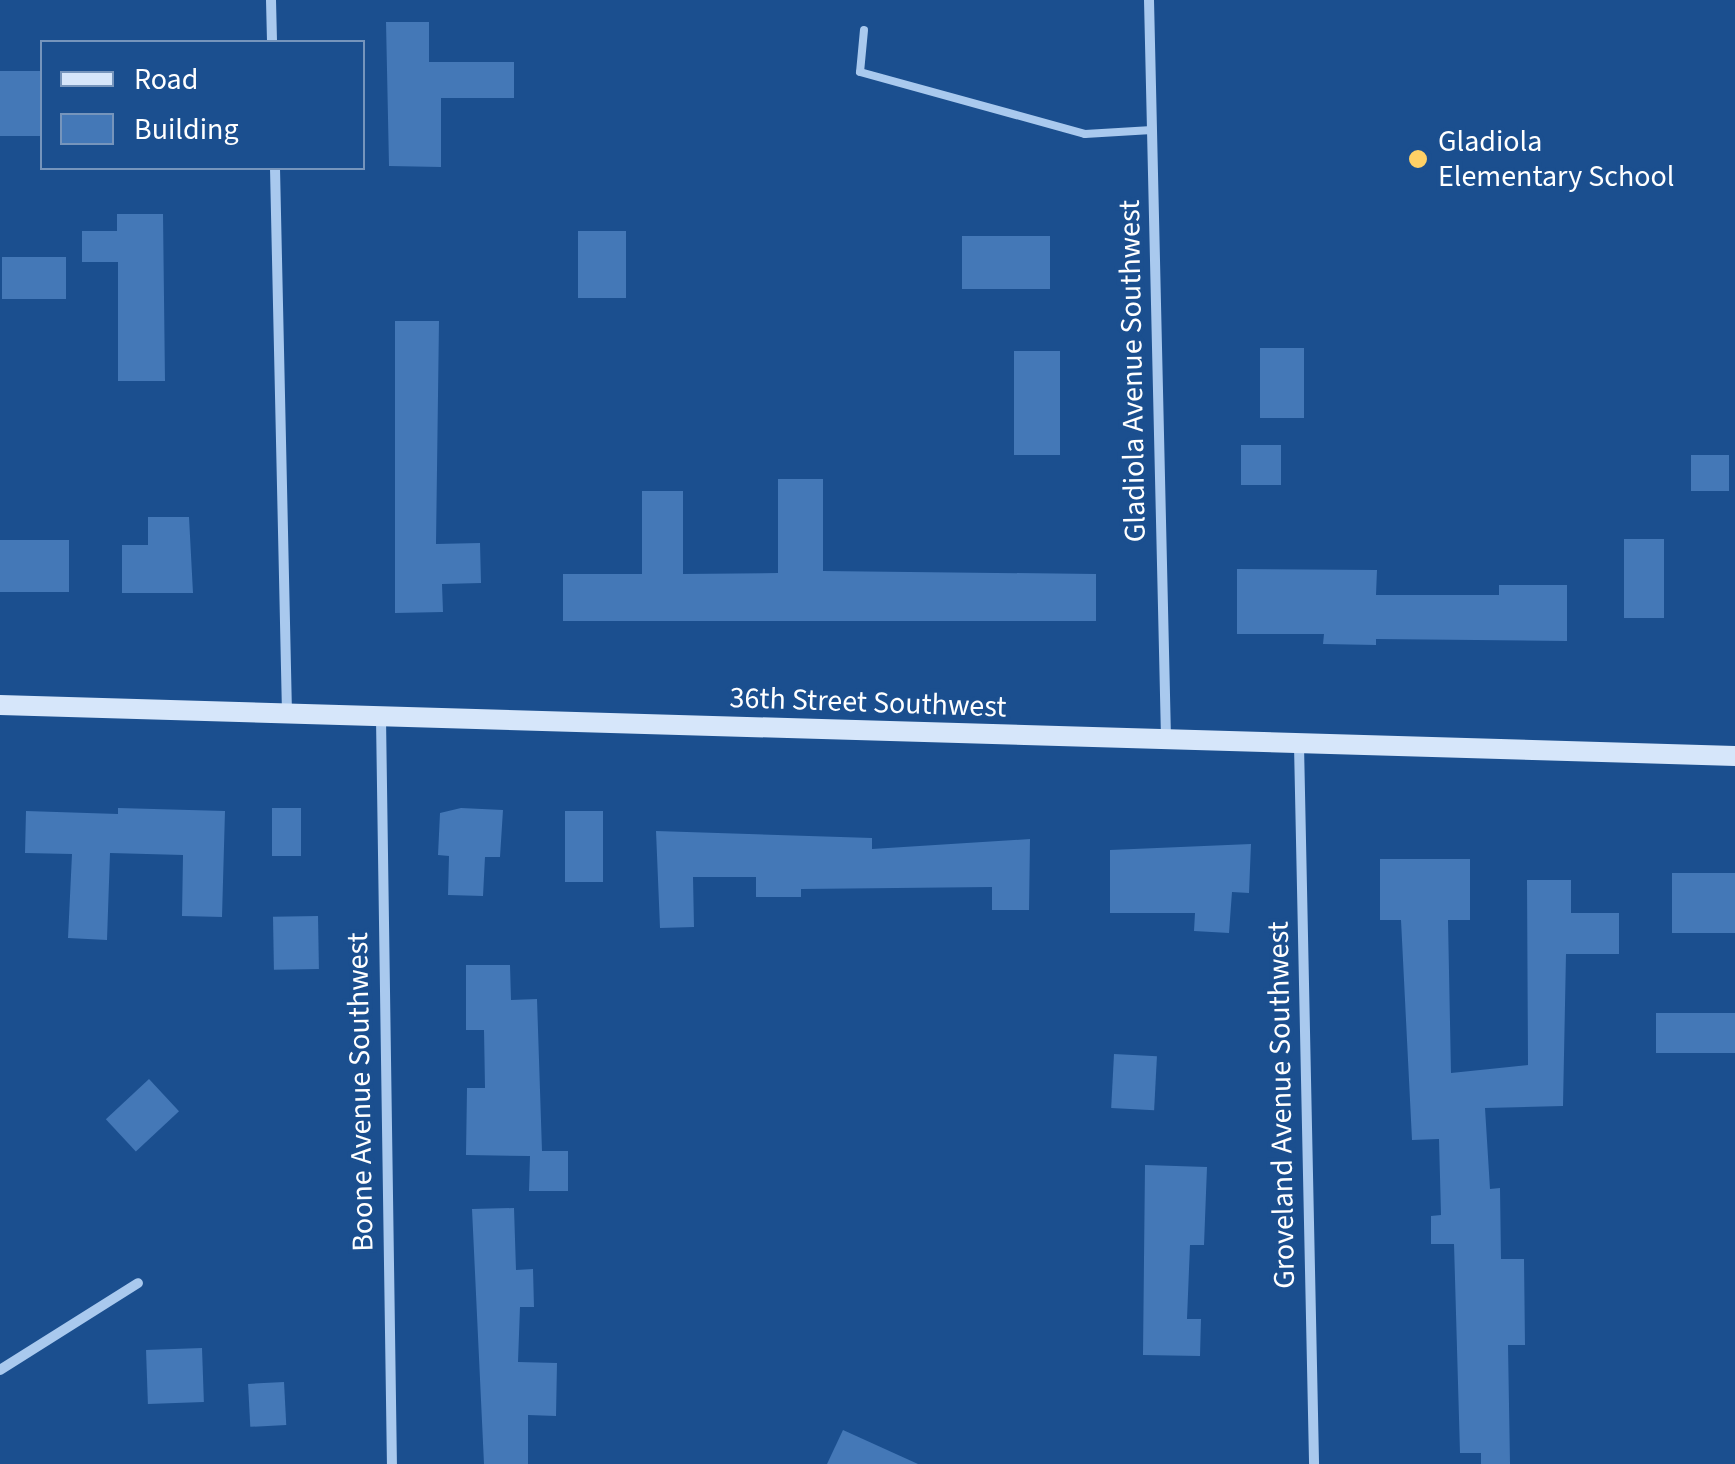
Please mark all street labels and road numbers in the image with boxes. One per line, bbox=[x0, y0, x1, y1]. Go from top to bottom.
street label: Gladiola Avenue Southwest bbox=[1112, 200, 1154, 542]
street label: 36th Street Southwest bbox=[729, 680, 1007, 726]
street label: Groveland Avenue Southwest bbox=[1261, 921, 1303, 1289]
street label: Boone Avenue Southwest bbox=[340, 932, 382, 1252]

